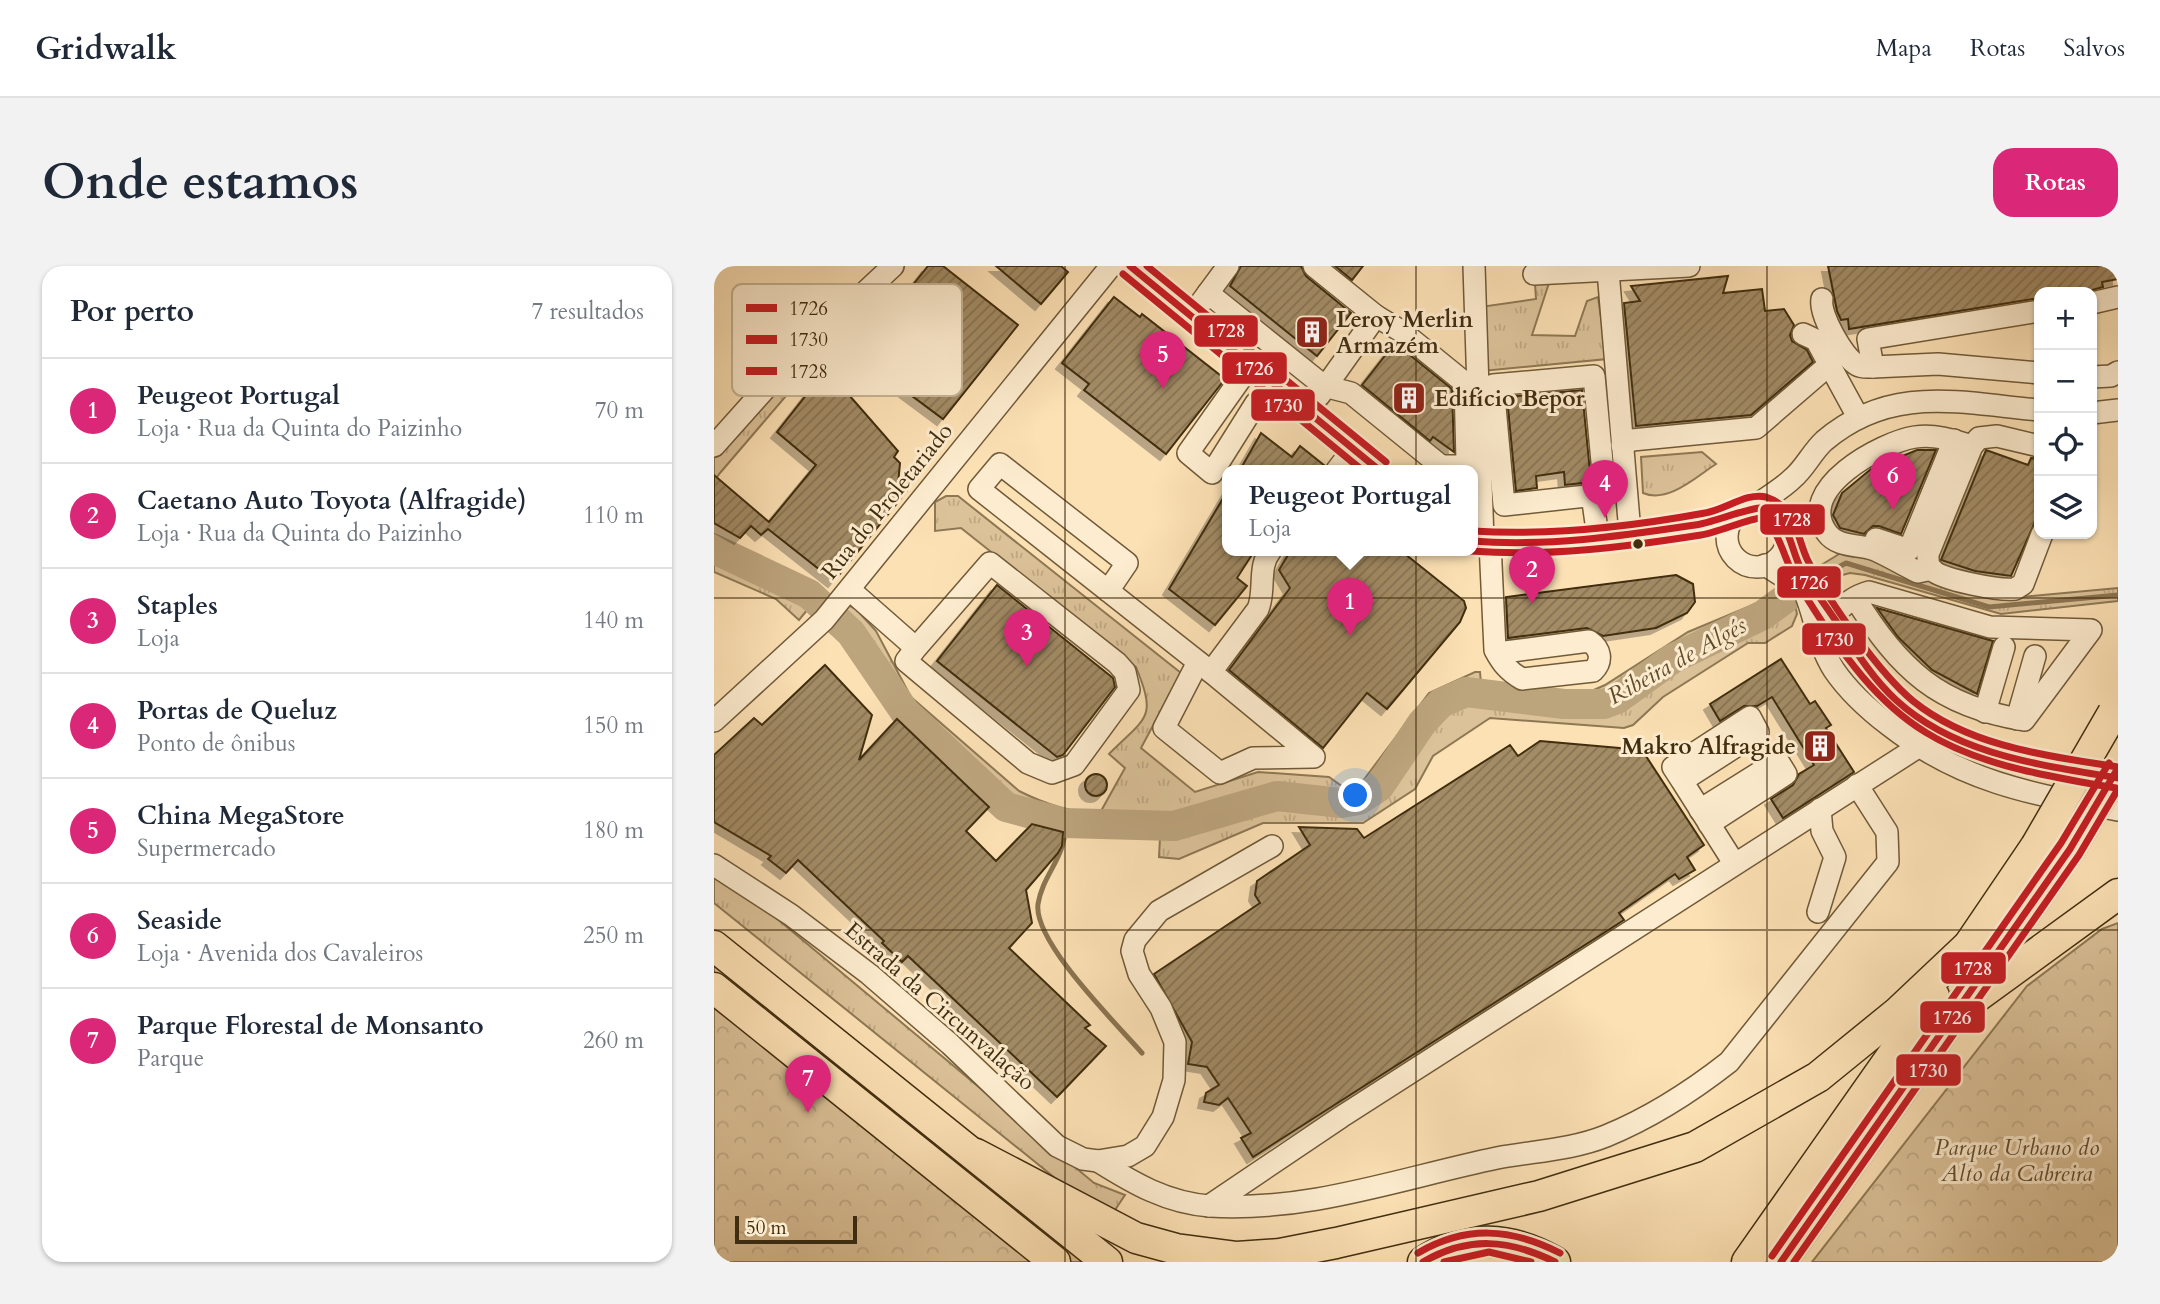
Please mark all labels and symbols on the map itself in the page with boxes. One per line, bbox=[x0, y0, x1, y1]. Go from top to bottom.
legend bbox=[732, 284, 962, 396]
text: 1726 bbox=[789, 296, 828, 322]
place label: Leroy Merlin Armazém bbox=[1336, 304, 1473, 361]
building icon: Leroy Merlin Armazém bbox=[1293, 313, 1331, 351]
line badge: 1728 bbox=[1193, 314, 1259, 348]
text: 1728 bbox=[1207, 318, 1245, 344]
text: 1730 bbox=[789, 327, 828, 353]
pin: 5 bbox=[1140, 331, 1186, 389]
line badge: 1726 bbox=[1221, 351, 1288, 385]
text: 1726 bbox=[1235, 356, 1274, 382]
text: 1728 bbox=[789, 359, 828, 385]
building icon: Edifício Bepor bbox=[1390, 379, 1428, 417]
place label: Edifício Bepor bbox=[1434, 383, 1586, 414]
line badge: 1730 bbox=[1250, 388, 1316, 422]
text: 1730 bbox=[1264, 393, 1303, 419]
street label: Rua do Proletariado bbox=[814, 416, 960, 586]
pin: 6 bbox=[1870, 452, 1916, 510]
pin: 4 bbox=[1582, 460, 1628, 518]
line badge: 1728 bbox=[1759, 503, 1826, 536]
text: 1728 bbox=[1773, 507, 1811, 533]
unlabelled marker bbox=[1631, 537, 1645, 551]
pin: 2 bbox=[1509, 546, 1555, 604]
line badge: 1726 bbox=[1776, 565, 1842, 599]
text: 1726 bbox=[1790, 570, 1829, 596]
pin: 1 bbox=[1327, 578, 1373, 636]
pin: 3 bbox=[1004, 609, 1050, 667]
water label: Ribeira de Algés bbox=[1601, 609, 1753, 713]
line badge: 1730 bbox=[1801, 622, 1867, 656]
text: 1730 bbox=[1815, 627, 1854, 653]
building icon: Makro Alfragide bbox=[1801, 727, 1839, 765]
place label: Makro Alfragide bbox=[1621, 731, 1796, 762]
your location bbox=[1338, 778, 1372, 812]
street label: Estrada da Circunvalação bbox=[838, 915, 1042, 1097]
line badge: 1728 bbox=[1940, 951, 2007, 985]
text: 1728 bbox=[1954, 956, 1992, 982]
line badge: 1726 bbox=[1919, 1000, 1986, 1034]
text: 1726 bbox=[1933, 1005, 1972, 1031]
line badge: 1730 bbox=[1895, 1053, 1962, 1087]
pin: 7 bbox=[785, 1055, 831, 1113]
text: 1730 bbox=[1909, 1058, 1948, 1084]
park label: Parque Urbano do Alto da Cabreira bbox=[1935, 1132, 2100, 1189]
scale bar bbox=[735, 1213, 858, 1245]

